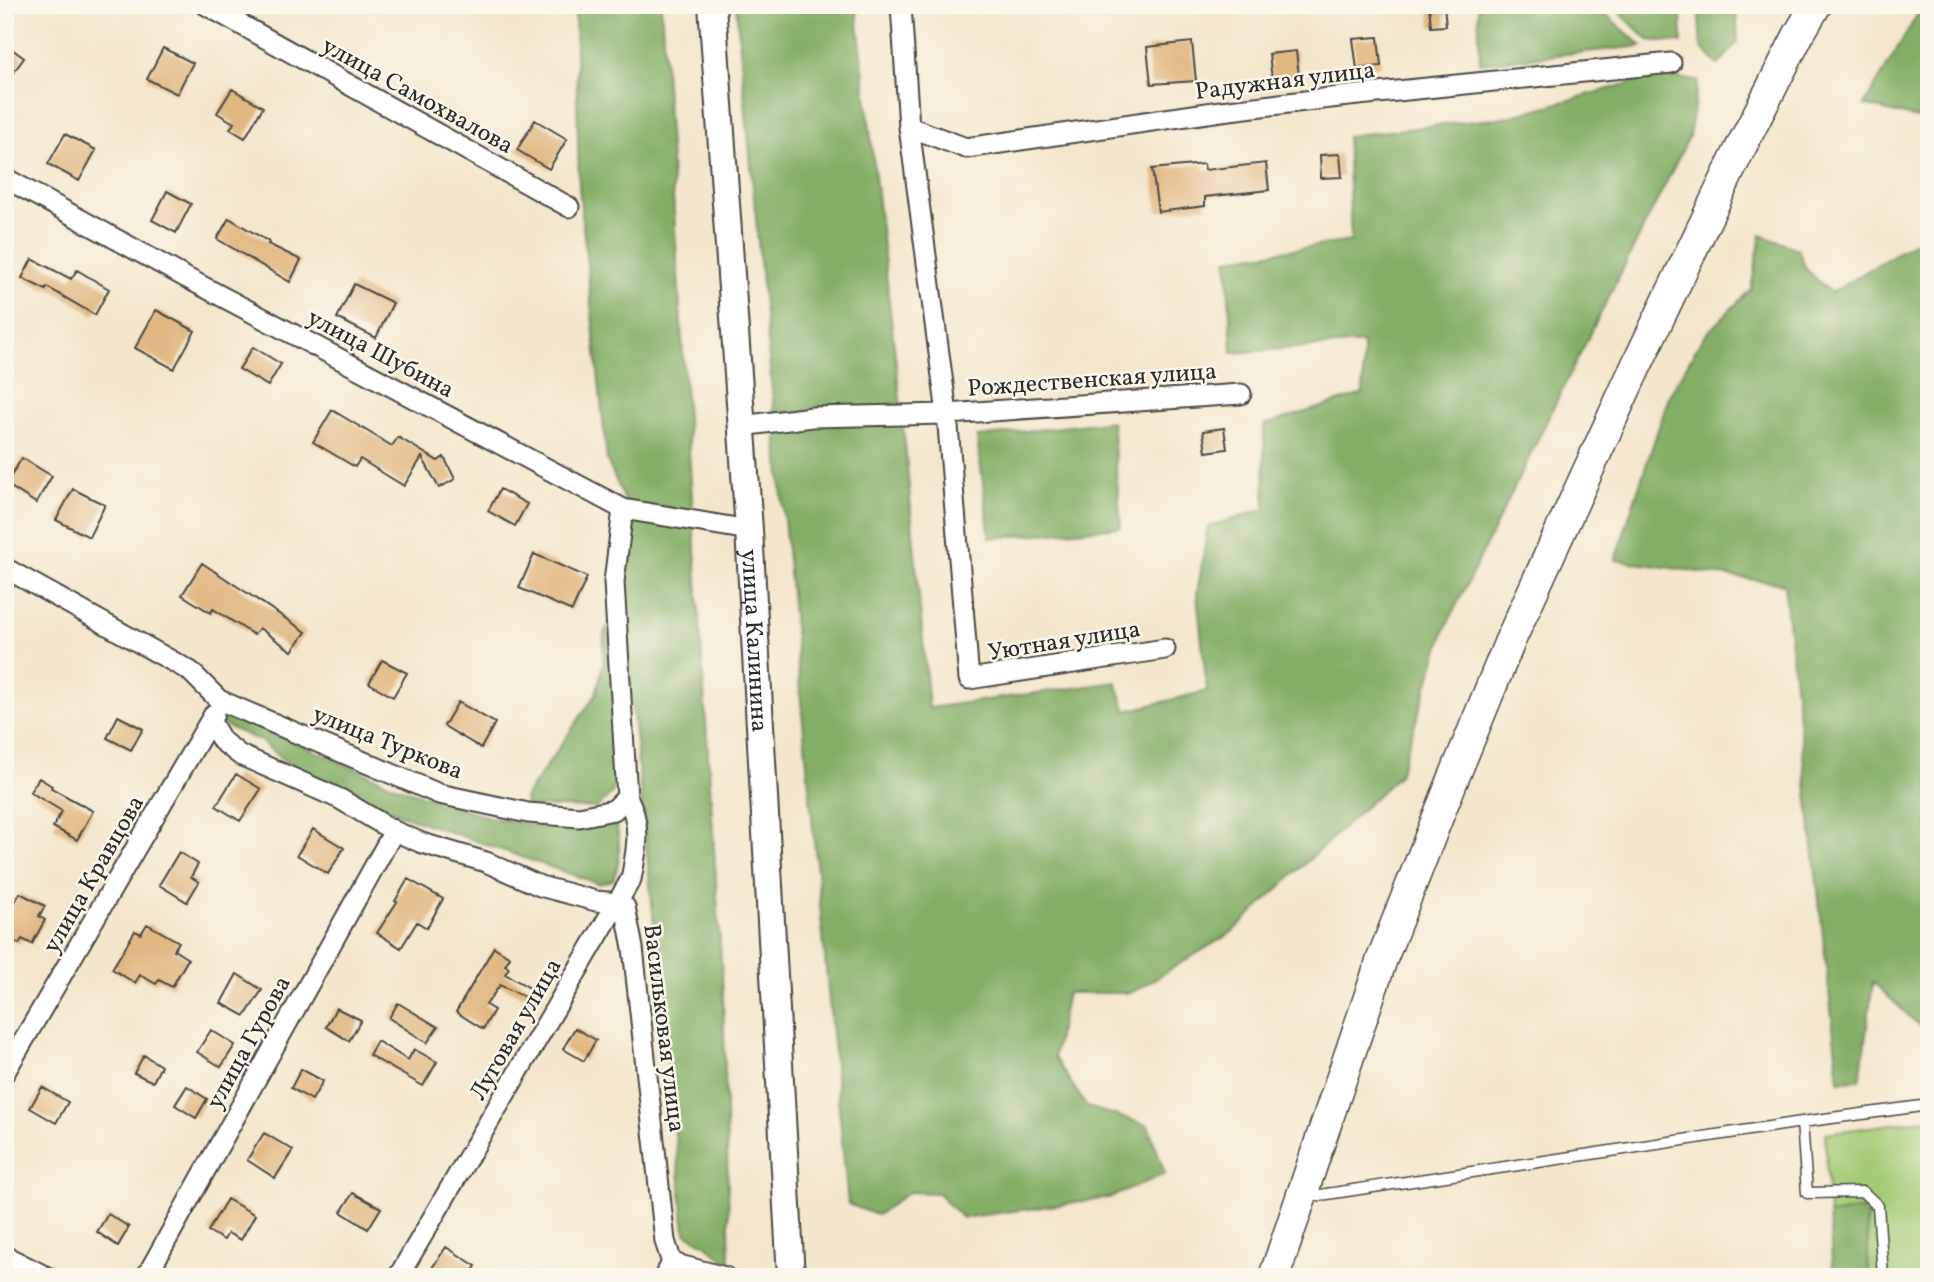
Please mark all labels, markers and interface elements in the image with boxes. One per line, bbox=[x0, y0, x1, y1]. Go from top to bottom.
street label: улица Самохвалова bbox=[315, 30, 519, 164]
street label: Радужная улица bbox=[1193, 54, 1377, 110]
street label: улица Шубина bbox=[301, 302, 460, 408]
street label: Рождественская улица bbox=[966, 355, 1218, 407]
street label: улица Калинина bbox=[731, 548, 775, 733]
street label: Уютная улица bbox=[986, 613, 1143, 671]
street label: улица Туркова bbox=[307, 698, 468, 790]
street label: улица Кравцова bbox=[36, 790, 154, 960]
street label: Васильковая улица bbox=[633, 922, 693, 1134]
street label: Луговая улица bbox=[462, 953, 571, 1107]
street label: улица Гурова bbox=[199, 970, 300, 1116]

